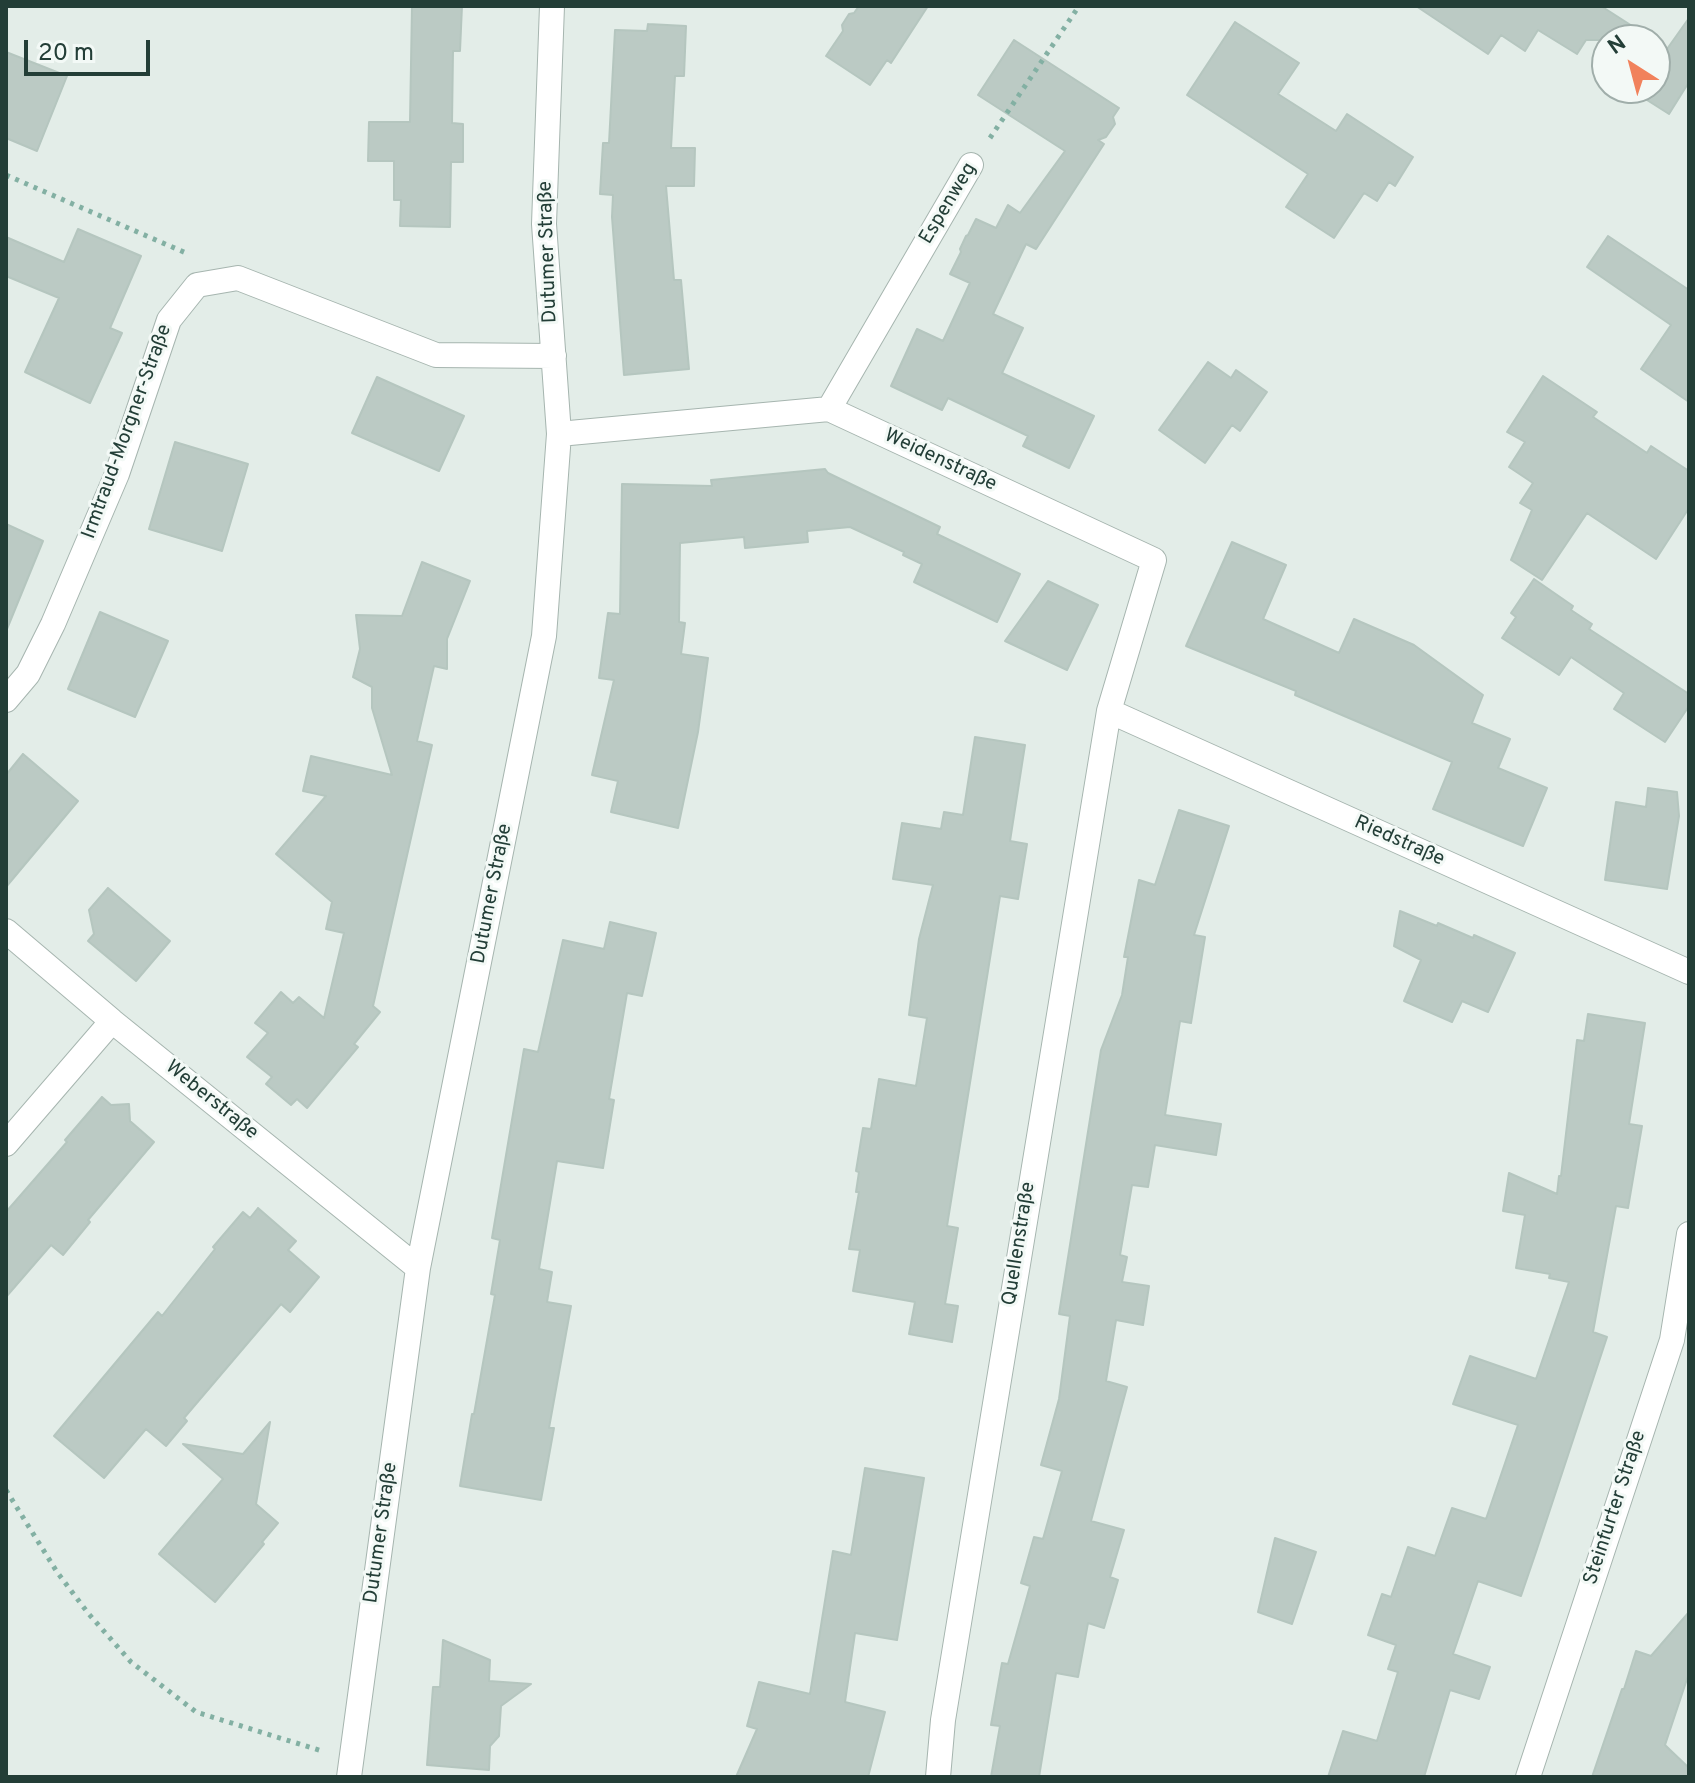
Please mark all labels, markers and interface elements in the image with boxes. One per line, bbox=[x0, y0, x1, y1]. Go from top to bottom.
scale bar bbox=[28, 24, 154, 74]
north arrow bbox=[1591, 24, 1671, 104]
text: N bbox=[1603, 30, 1632, 61]
text: 20 m bbox=[38, 39, 94, 69]
street label: Espenweg bbox=[915, 159, 983, 249]
street label: Dutumer Straße bbox=[535, 180, 563, 324]
street label: Irmtraud-Morgner-Straße bbox=[78, 321, 178, 543]
street label: Weidenstraße bbox=[880, 424, 1000, 498]
street label: Riedstraße bbox=[1350, 811, 1448, 873]
street label: Dutumer Straße bbox=[468, 822, 518, 966]
street label: Weberstraße bbox=[160, 1056, 262, 1146]
street label: Quellenstraße bbox=[998, 1180, 1042, 1308]
street label: Steinfurter Straße bbox=[1580, 1428, 1652, 1588]
street label: Dutumer Straße bbox=[360, 1461, 404, 1605]

